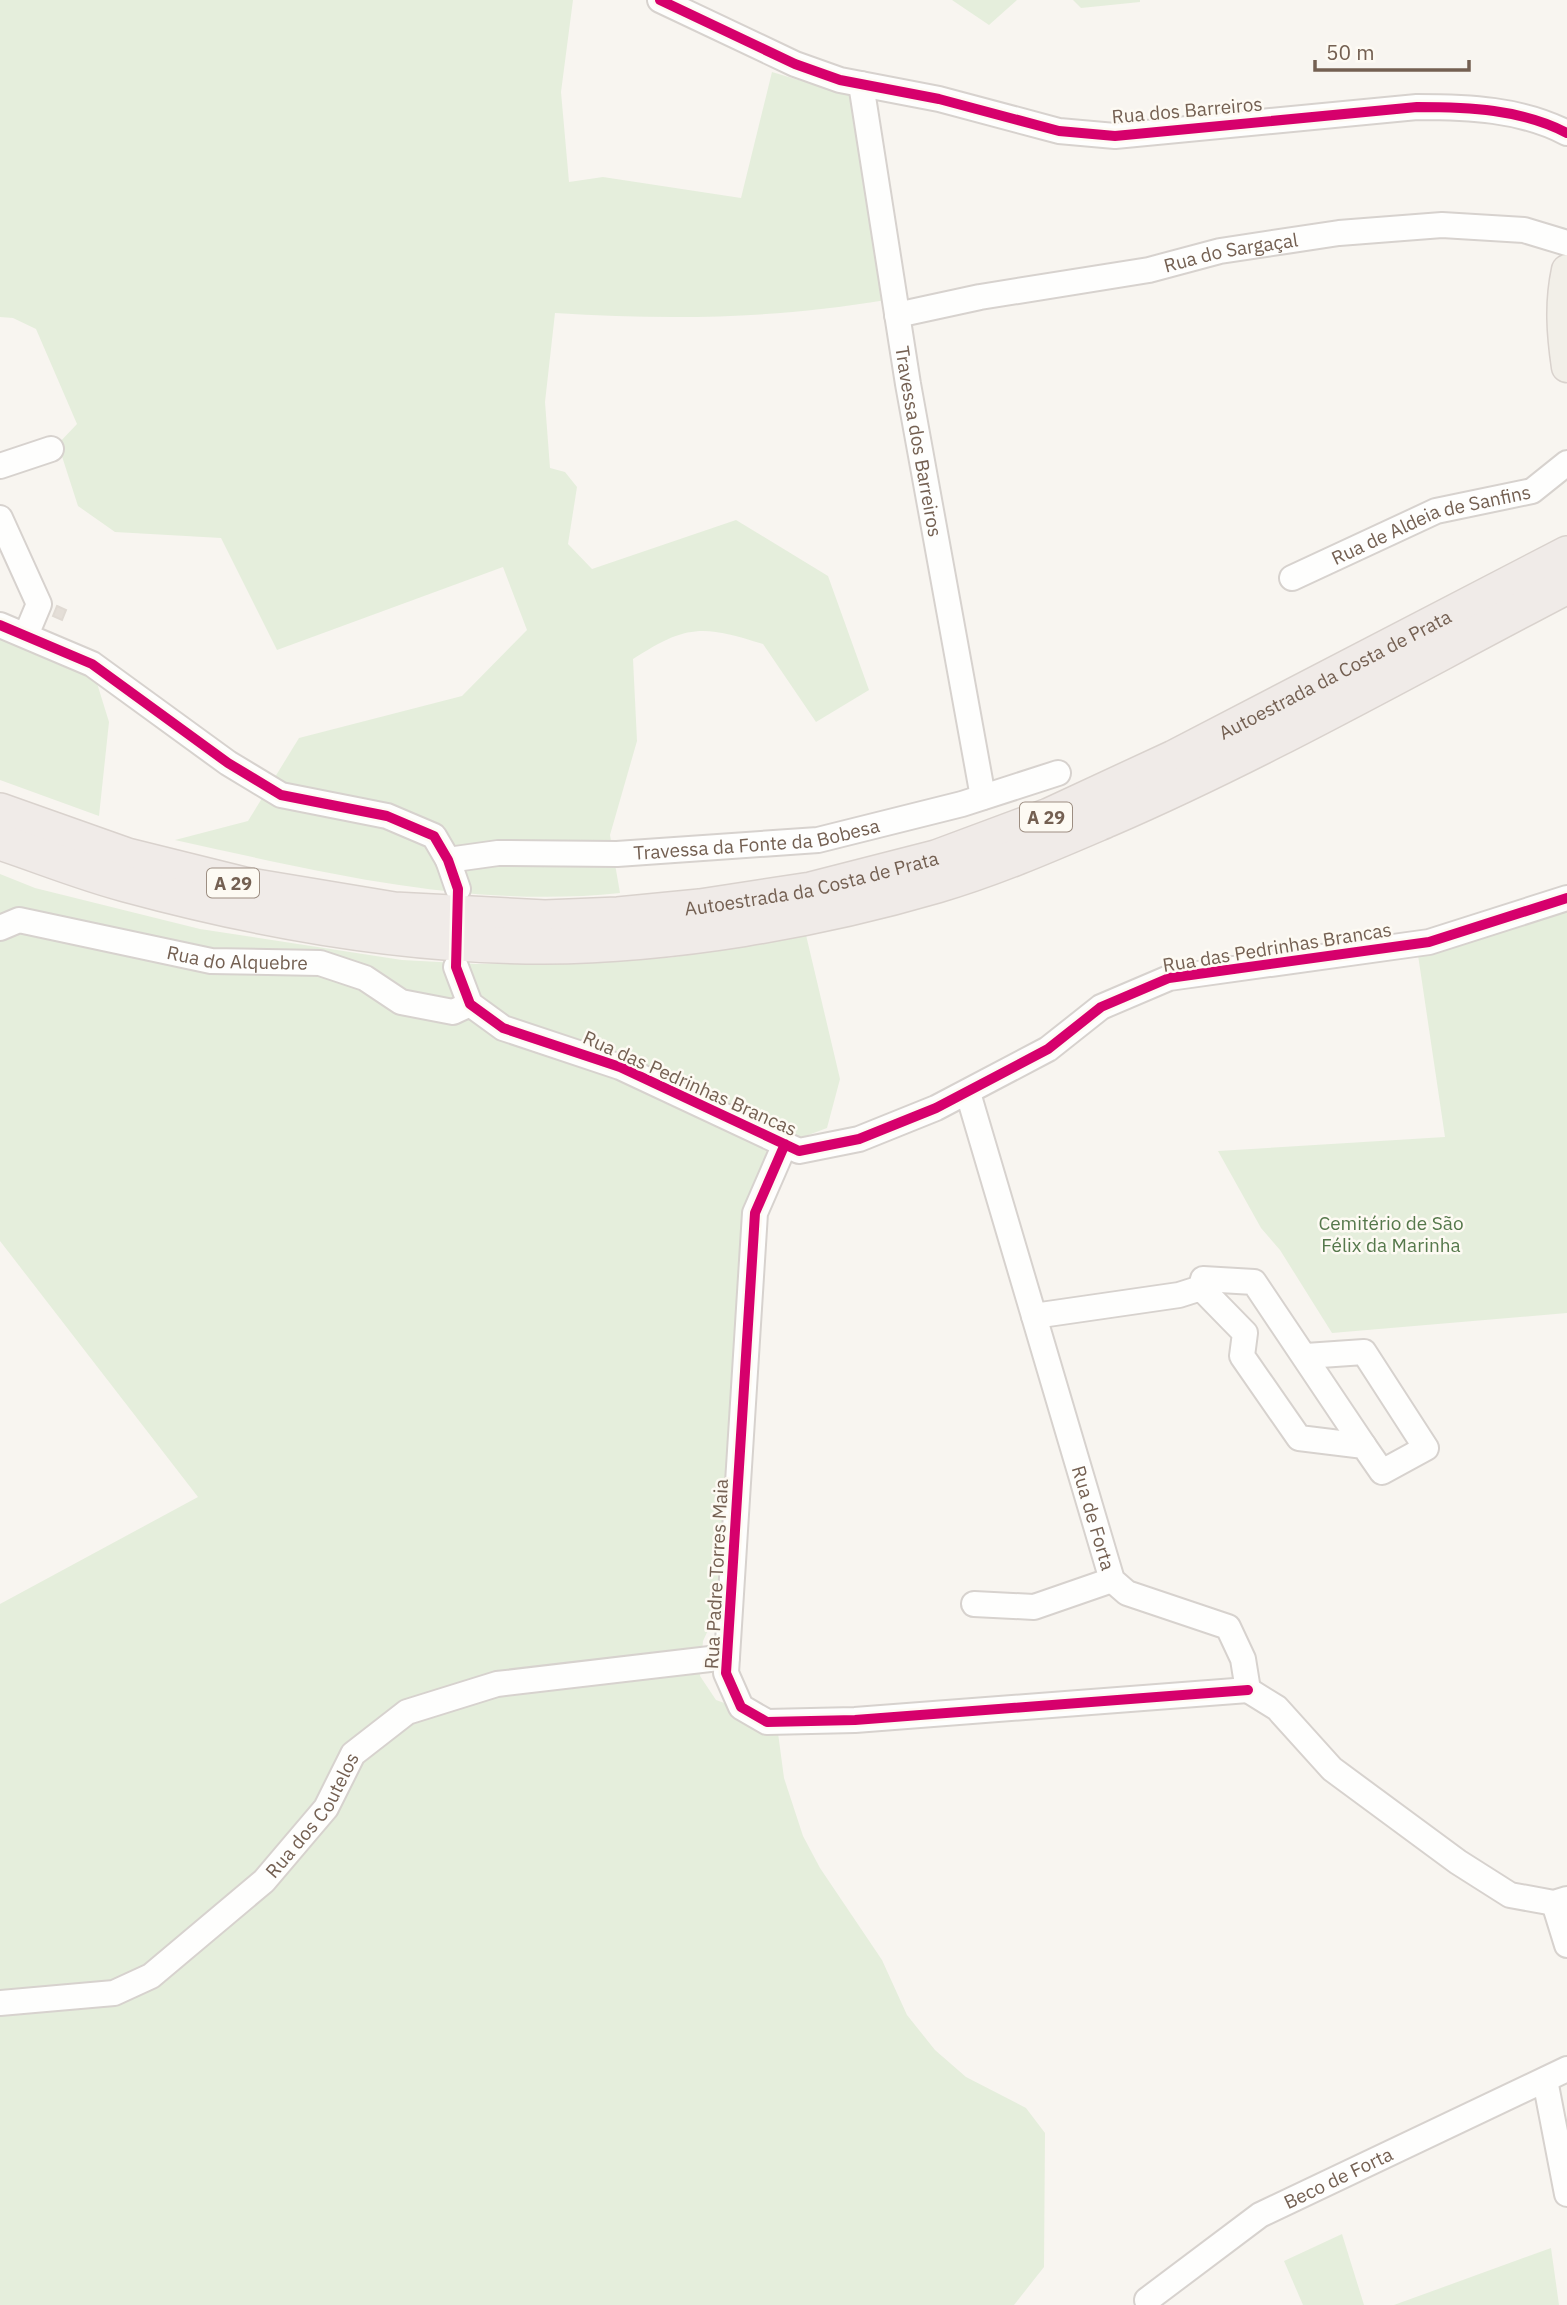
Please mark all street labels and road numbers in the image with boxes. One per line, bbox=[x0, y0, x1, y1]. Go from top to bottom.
street label: Rua dos Barreiros bbox=[1111, 91, 1263, 129]
street label: Rua do Sargaçal bbox=[1161, 227, 1300, 278]
street label: Travessa dos Barreiros bbox=[890, 344, 948, 539]
street label: Rua de Aldeia de Sanfins bbox=[1327, 480, 1533, 570]
street label: Autoestrada da Costa de Prata bbox=[1214, 604, 1455, 745]
road number: A 29 bbox=[1020, 802, 1072, 832]
street label: Travessa da Fonte da Bobesa bbox=[633, 813, 882, 865]
street label: Autoestrada da Costa de Prata bbox=[683, 846, 941, 920]
road number: A 29 bbox=[207, 868, 259, 898]
street label: Rua das Pedrinhas Brancas bbox=[1161, 917, 1393, 977]
street label: Rua do Alquebre bbox=[165, 940, 308, 975]
street label: Rua das Pedrinhas Brancas bbox=[579, 1025, 801, 1141]
street label: Rua de Forta bbox=[1067, 1463, 1120, 1573]
street label: Rua Padre Torres Maia bbox=[699, 1478, 733, 1670]
street label: Rua dos Coutelos bbox=[260, 1748, 364, 1883]
street label: Beco de Forta bbox=[1280, 2142, 1397, 2214]

